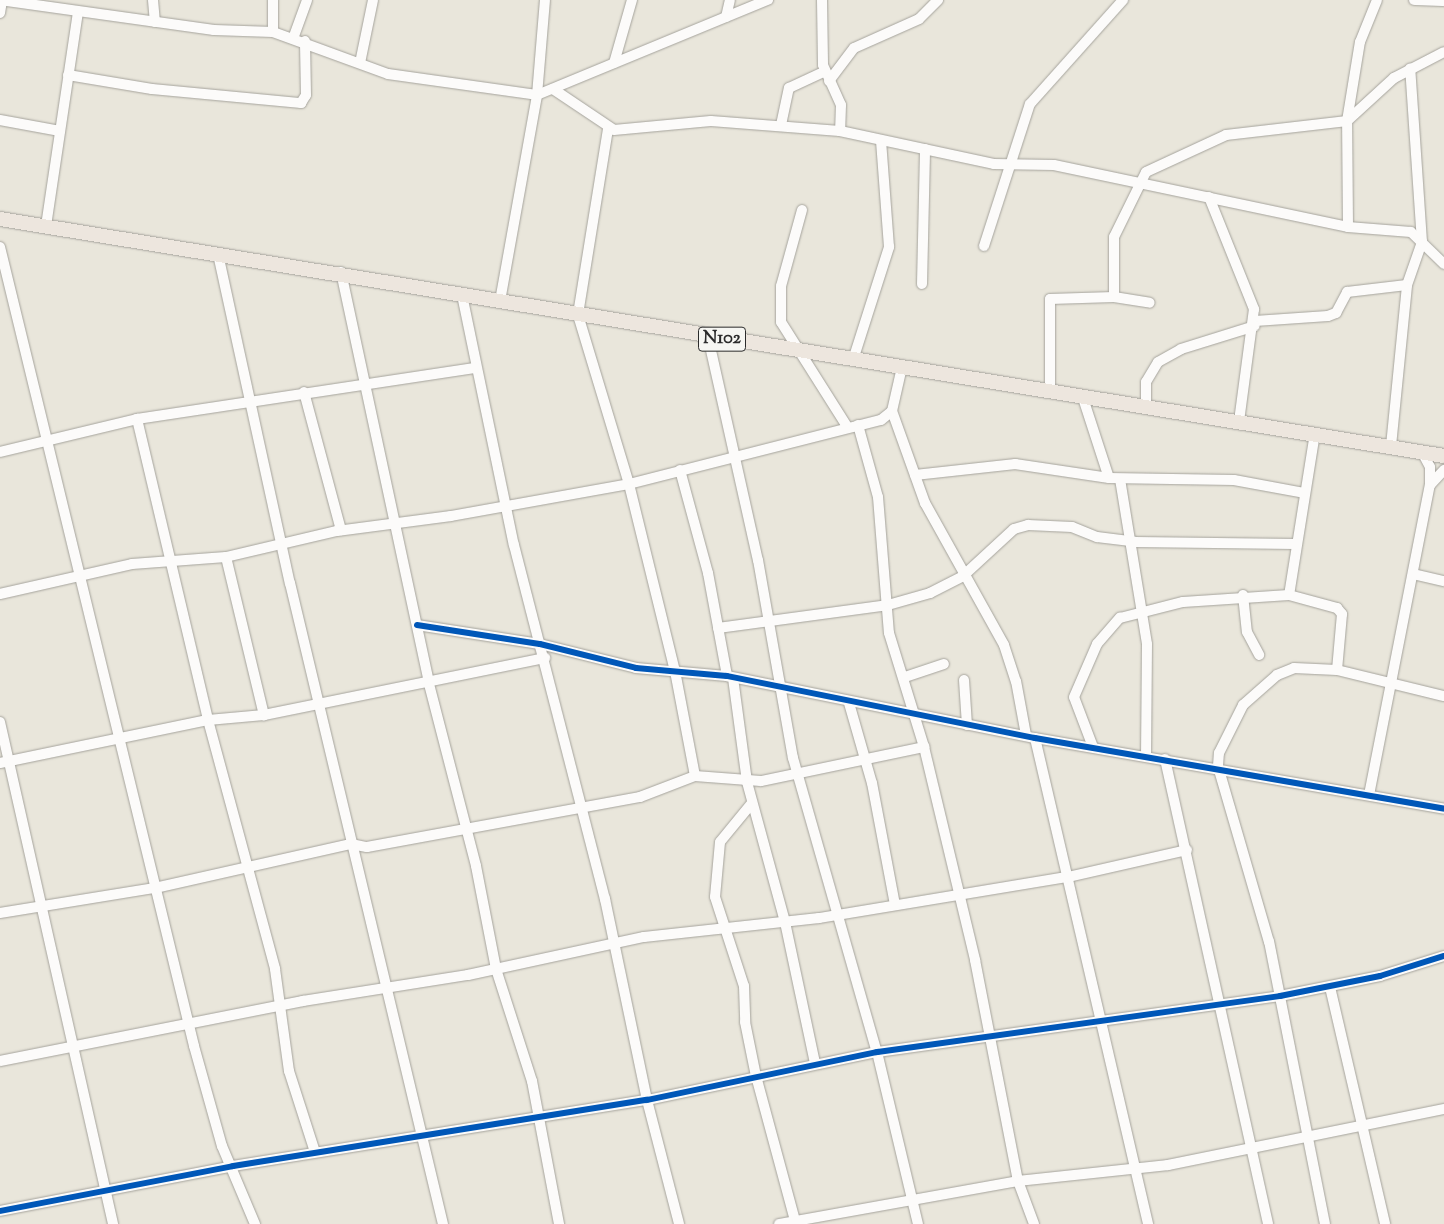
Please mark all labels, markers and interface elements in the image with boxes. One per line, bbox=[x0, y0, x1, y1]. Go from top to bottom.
road number: N102 bbox=[697, 324, 747, 354]

